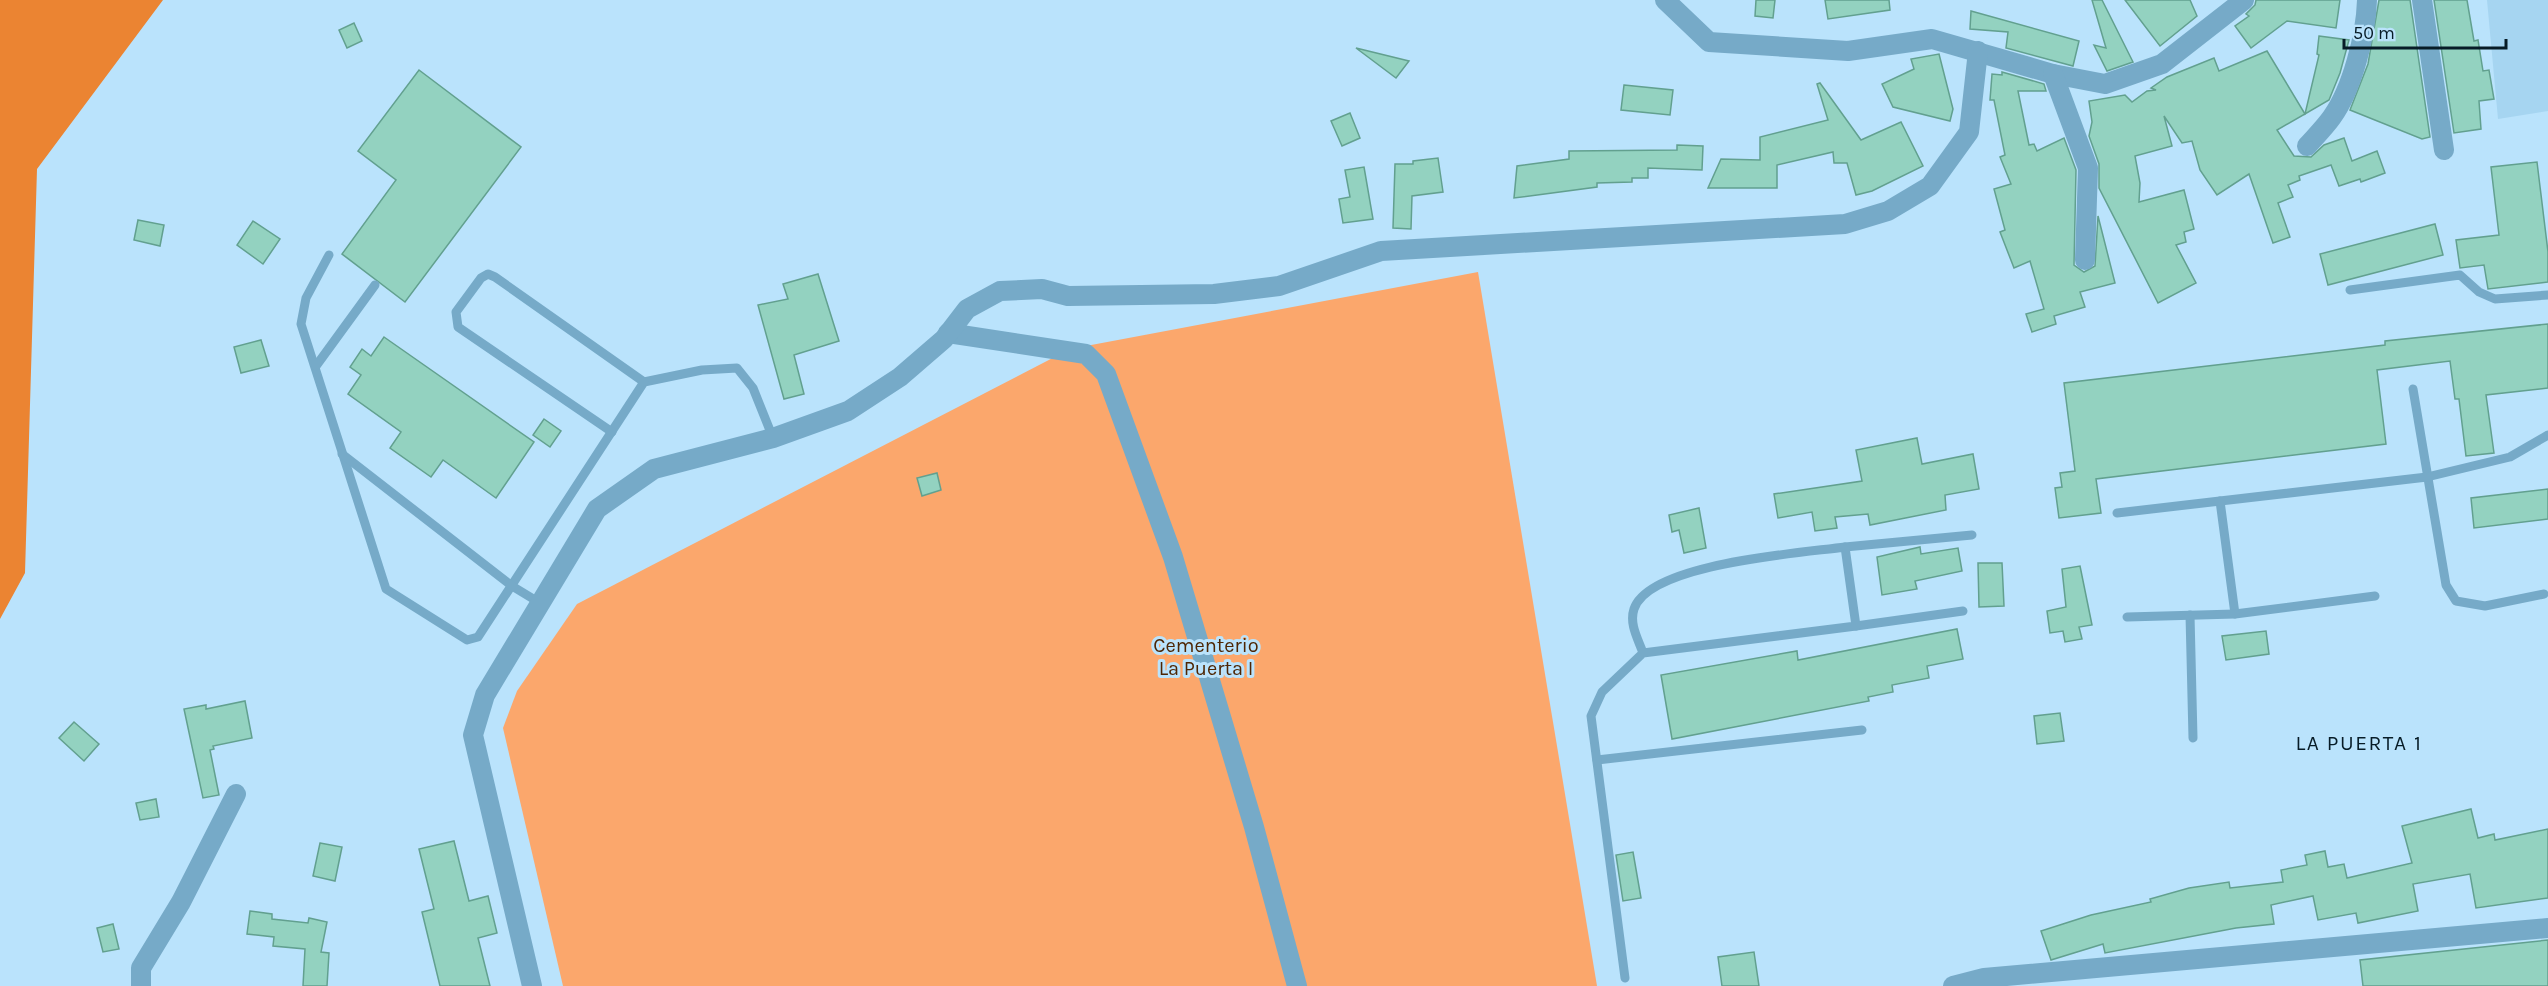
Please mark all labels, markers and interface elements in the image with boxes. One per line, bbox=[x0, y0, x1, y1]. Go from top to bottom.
scale bar bbox=[2344, 12, 2506, 50]
text: 50 m bbox=[2353, 22, 2395, 44]
park label: Cementerio La Puerta I bbox=[1153, 634, 1259, 680]
district label: LA PUERTA 1 bbox=[2295, 731, 2423, 755]

